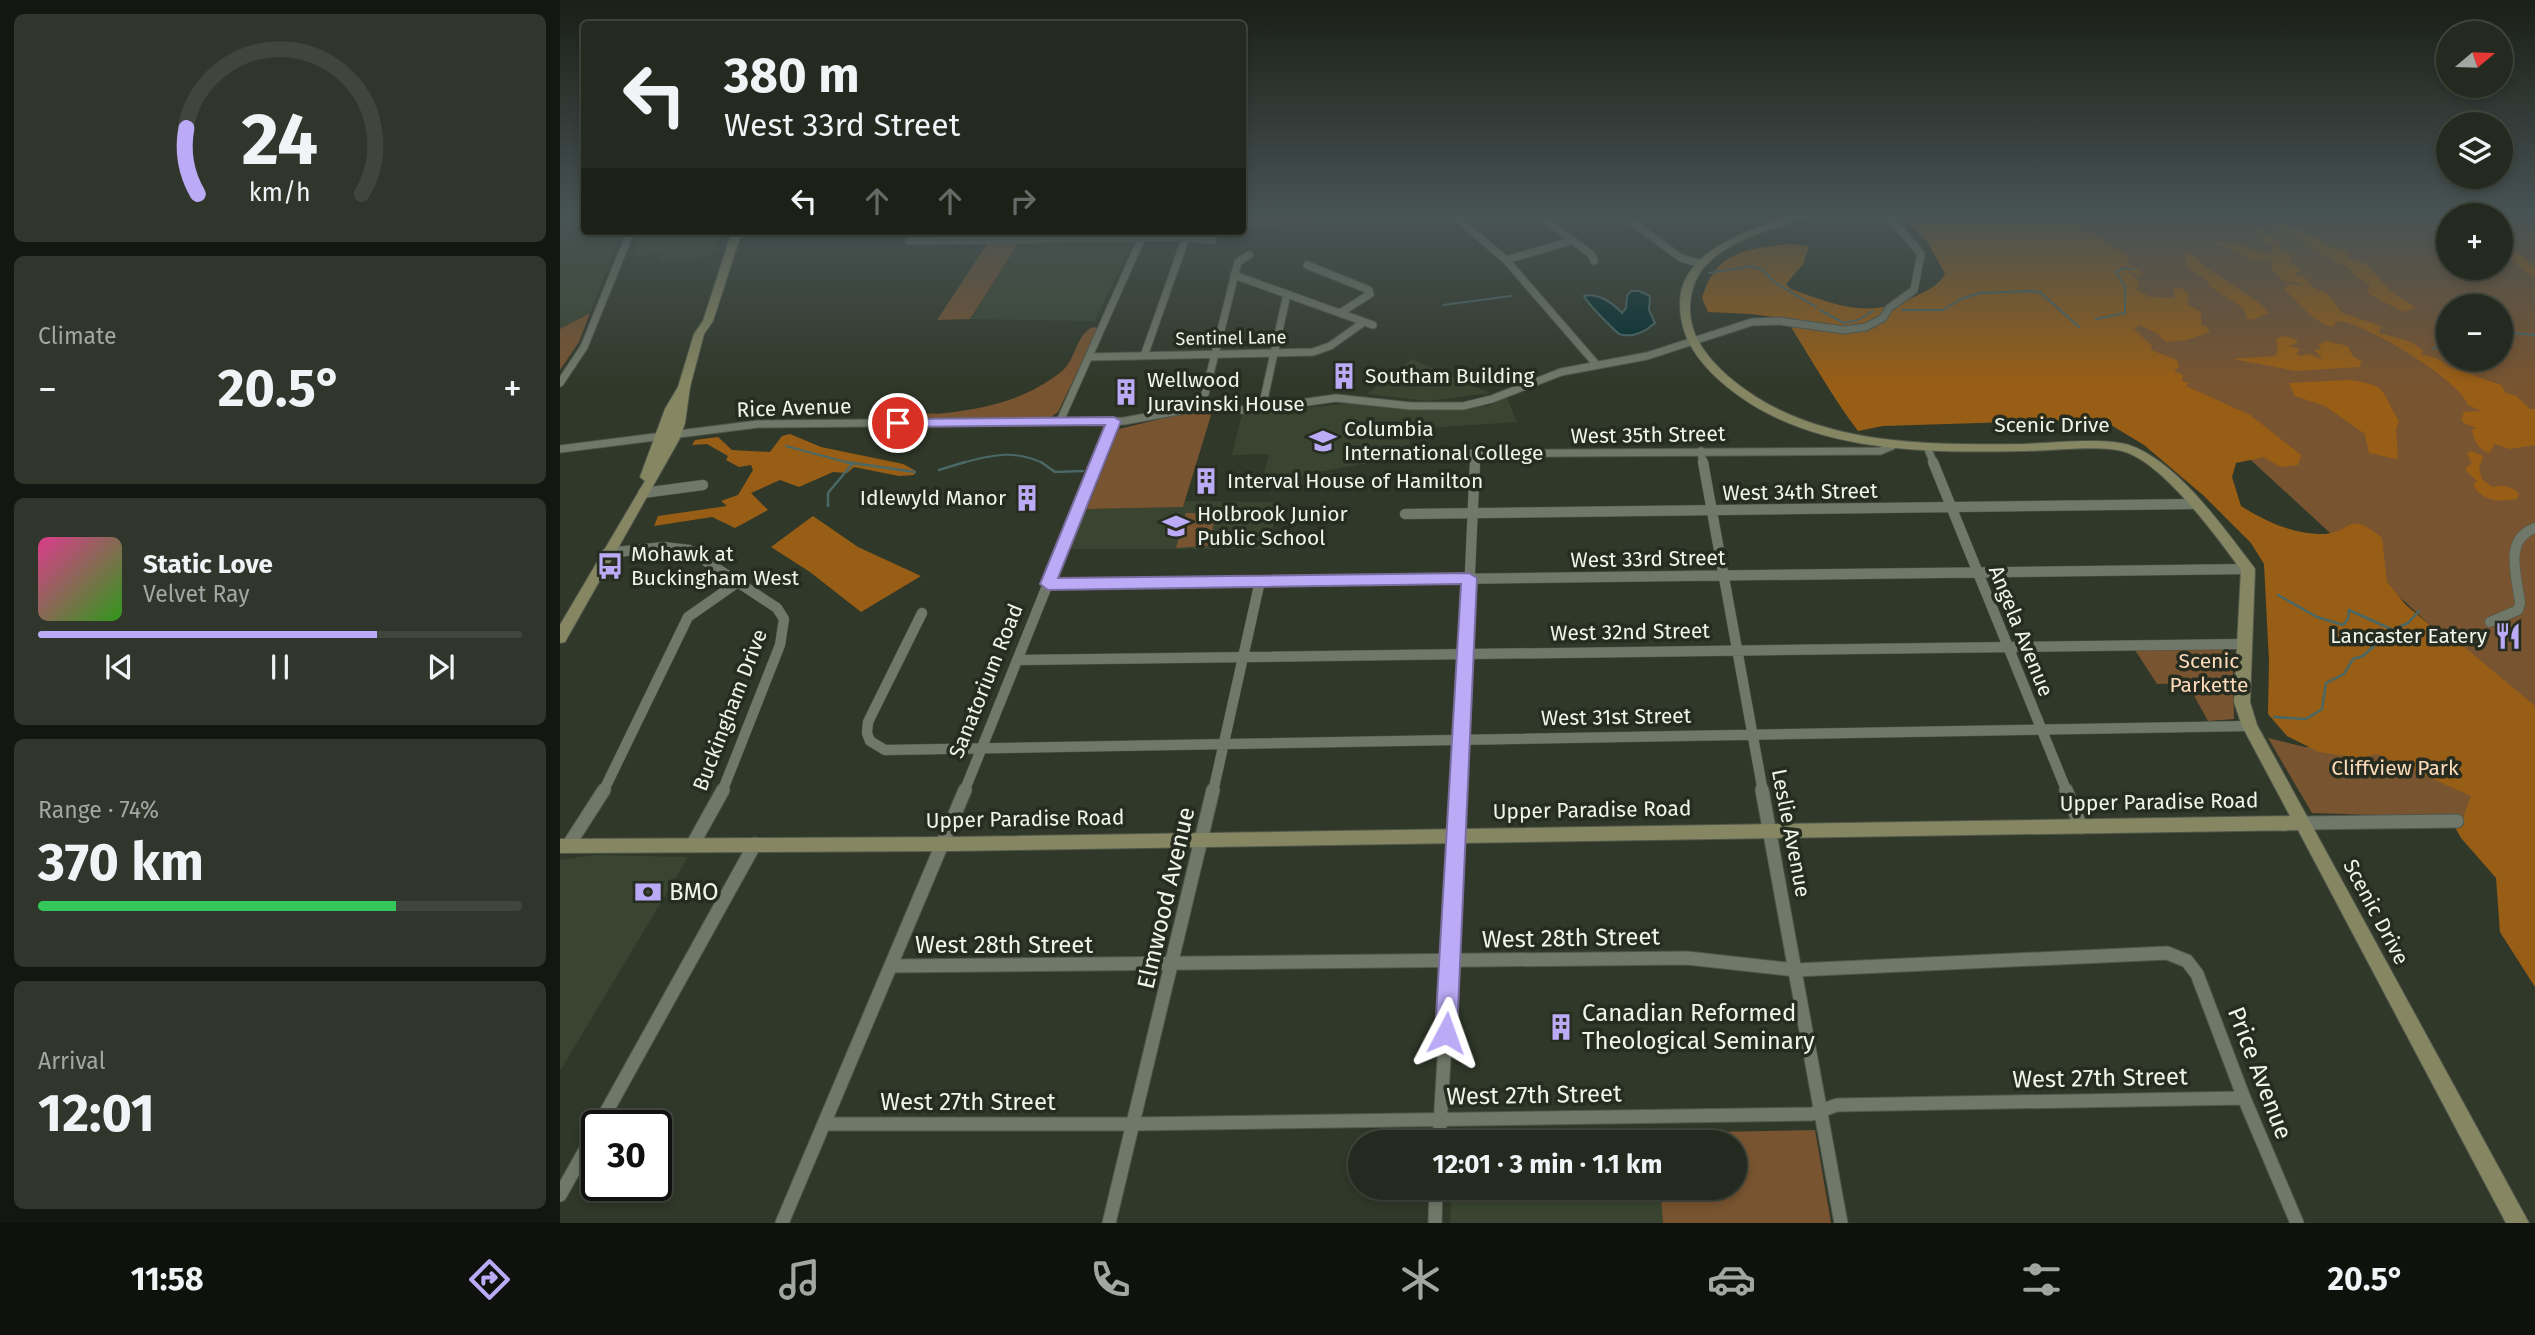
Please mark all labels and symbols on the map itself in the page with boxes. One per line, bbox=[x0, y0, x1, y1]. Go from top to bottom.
north arrow bbox=[2436, 21, 2513, 98]
street label: Sentinel Lane bbox=[1175, 326, 1287, 350]
building icon: Southam Building bbox=[1329, 361, 1359, 391]
place label: Southam Building bbox=[1365, 363, 1535, 389]
place label: Wellwood Juravinski House bbox=[1147, 367, 1305, 417]
building icon: Wellwood Juravinski House bbox=[1111, 377, 1141, 407]
street label: Rice Avenue bbox=[736, 393, 852, 423]
pin bbox=[868, 393, 928, 453]
street label: Scenic Drive bbox=[1994, 412, 2110, 438]
place label: Columbia International College bbox=[1344, 416, 1543, 466]
street label: West 35th Street bbox=[1570, 421, 1726, 449]
school or university icon: Columbia International College bbox=[1308, 426, 1338, 456]
building icon: Interval House of Hamilton bbox=[1191, 466, 1221, 496]
place label: Interval House of Hamilton bbox=[1227, 468, 1483, 494]
street label: West 34th Street bbox=[1722, 478, 1878, 506]
building icon: Idlewyld Manor bbox=[1012, 483, 1042, 513]
place label: Idlewyld Manor bbox=[860, 485, 1006, 511]
place label: Holbrook Junior Public School bbox=[1197, 501, 1348, 551]
school or university icon: Holbrook Junior Public School bbox=[1161, 511, 1191, 541]
place label: Mohawk at Buckingham West bbox=[631, 541, 800, 591]
street label: West 33rd Street bbox=[1570, 545, 1726, 573]
bus stop icon: Mohawk at Buckingham West bbox=[595, 551, 625, 581]
street label: Angela Avenue bbox=[1983, 562, 2059, 700]
street label: Sanatorium Road bbox=[943, 600, 1029, 762]
street label: West 32nd Street bbox=[1550, 618, 1710, 646]
restaurant icon: Lancaster Eatery bbox=[2493, 621, 2523, 651]
place label: Lancaster Eatery bbox=[2330, 623, 2488, 649]
street label: Buckingham Drive bbox=[687, 625, 773, 795]
park label: Scenic Parkette bbox=[2170, 648, 2248, 698]
street label: West 31st Street bbox=[1541, 703, 1692, 731]
park label: Cliffview Park bbox=[2331, 755, 2459, 781]
street label: Leslie Avenue bbox=[1766, 767, 1816, 899]
street label: Upper Paradise Road bbox=[2059, 787, 2259, 817]
street label: Upper Paradise Road bbox=[1492, 795, 1692, 825]
street label: Upper Paradise Road bbox=[925, 804, 1125, 834]
street label: Elmwood Avenue bbox=[1131, 804, 1201, 992]
street label: Scenic Drive bbox=[2337, 855, 2415, 969]
bank icon: BMO bbox=[633, 877, 663, 907]
place label: BMO bbox=[669, 878, 719, 906]
street label: West 28th Street bbox=[1482, 922, 1661, 954]
street label: West 28th Street bbox=[915, 931, 1093, 959]
position arrow bbox=[1409, 996, 1483, 1070]
place label: Canadian Reformed Theological Seminary bbox=[1582, 999, 1815, 1055]
street label: Price Avenue bbox=[2222, 1003, 2298, 1143]
building icon: Canadian Reformed Theological Seminary bbox=[1546, 1012, 1576, 1042]
street label: West 27th Street bbox=[2012, 1062, 2188, 1094]
street label: West 27th Street bbox=[1446, 1079, 1622, 1111]
street label: West 27th Street bbox=[880, 1088, 1056, 1116]
speed limit sign: 30 bbox=[581, 1110, 672, 1201]

